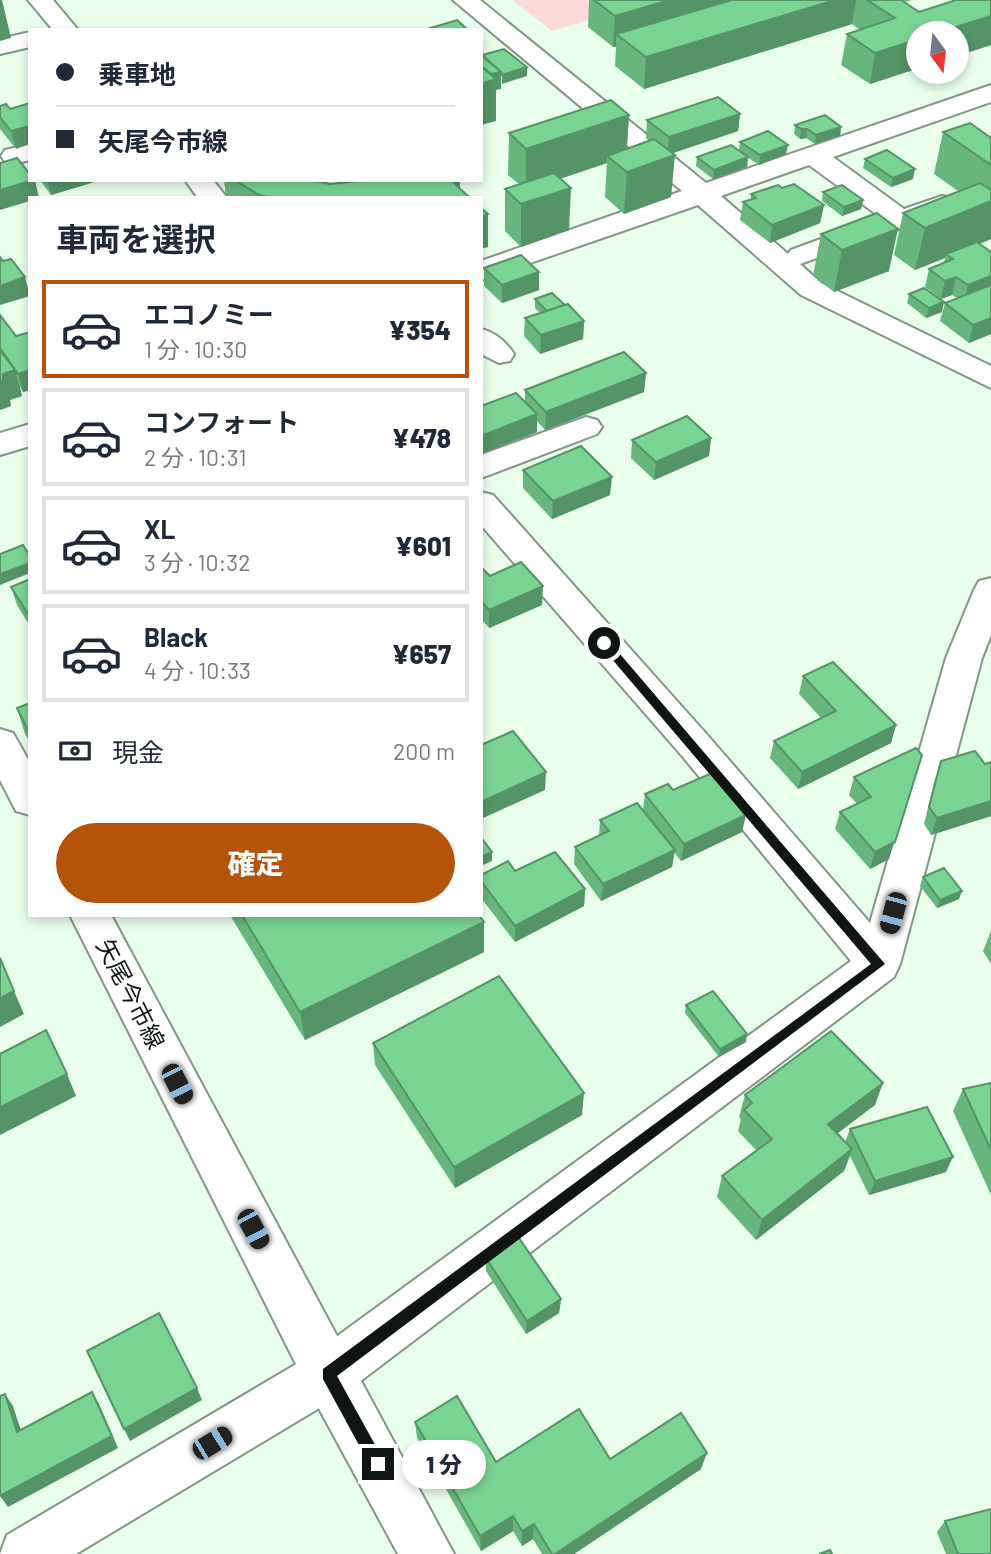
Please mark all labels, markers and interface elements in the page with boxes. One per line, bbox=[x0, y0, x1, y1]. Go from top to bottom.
north arrow bbox=[906, 21, 970, 84]
map controls bbox=[906, 21, 969, 84]
text: 乗車地 bbox=[98, 58, 176, 89]
text: 矢尾今市線 bbox=[98, 125, 228, 156]
text: 車両を選択 bbox=[56, 219, 216, 257]
icon: car bbox=[60, 298, 123, 361]
text: エコノミー bbox=[144, 298, 274, 329]
text: ¥354 bbox=[388, 314, 451, 345]
text: 1 分 · 10:30 bbox=[144, 335, 247, 363]
icon: car bbox=[60, 406, 123, 469]
text: コンフォート bbox=[144, 406, 299, 437]
text: ¥478 bbox=[392, 422, 451, 453]
text: 2 分 · 10:31 bbox=[144, 443, 247, 471]
text: XL bbox=[144, 513, 175, 544]
icon: car bbox=[60, 514, 123, 577]
text: ¥601 bbox=[395, 530, 451, 561]
text: 3 分 · 10:32 bbox=[144, 548, 251, 576]
text: Black bbox=[144, 621, 208, 652]
icon: car bbox=[60, 622, 123, 685]
route start bbox=[588, 627, 620, 659]
text: ¥657 bbox=[392, 638, 451, 669]
text: 4 分 · 10:33 bbox=[144, 656, 251, 684]
icon: cash bbox=[56, 732, 94, 770]
text: 現金 bbox=[112, 736, 164, 767]
text: 200 m bbox=[393, 737, 455, 765]
button: 確定 bbox=[56, 823, 455, 903]
car bbox=[878, 890, 909, 936]
street label: 矢尾今市線 bbox=[91, 933, 171, 1053]
car bbox=[159, 1061, 196, 1107]
car bbox=[234, 1206, 273, 1252]
car bbox=[189, 1423, 236, 1463]
callout: 1 分 bbox=[402, 1440, 486, 1488]
route end bbox=[362, 1448, 394, 1480]
text: 1 分 bbox=[426, 1450, 462, 1478]

